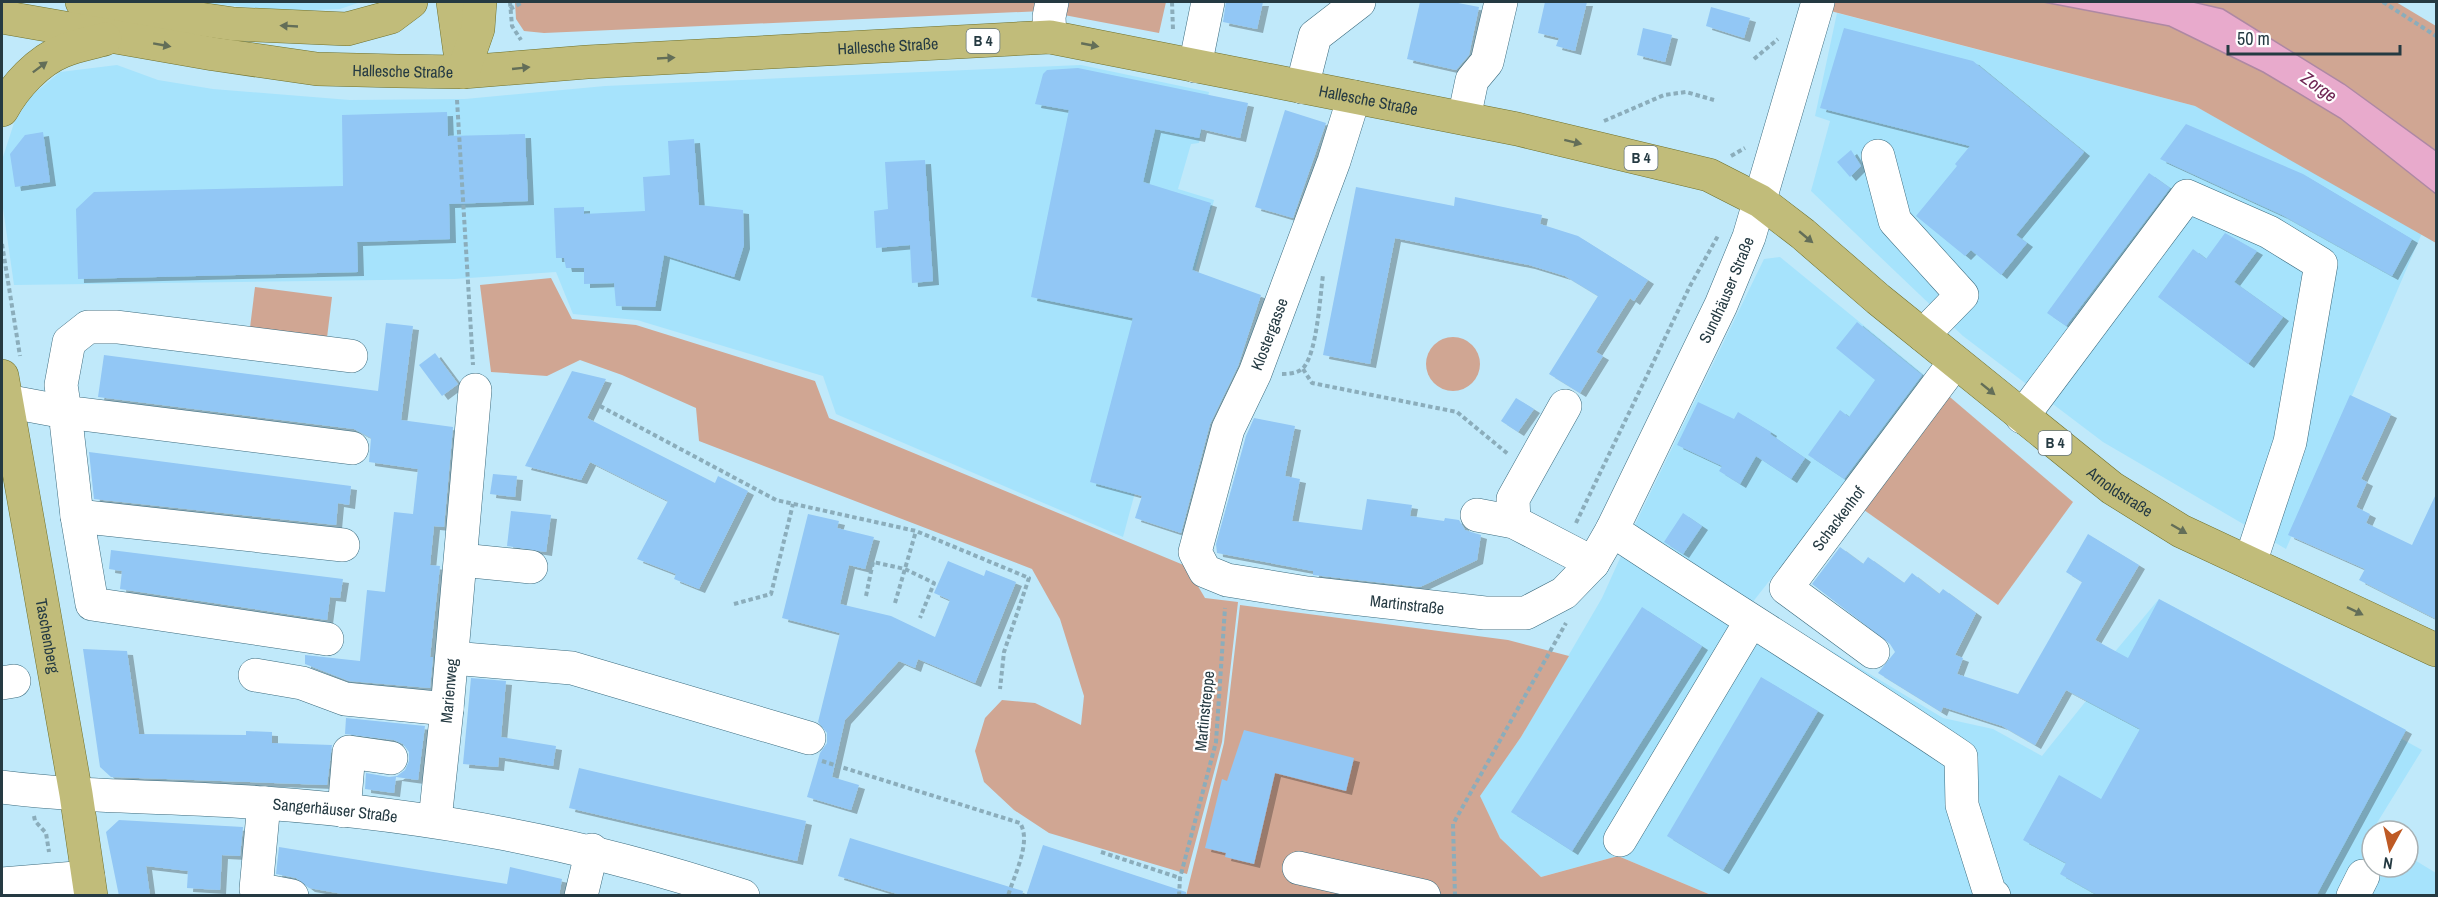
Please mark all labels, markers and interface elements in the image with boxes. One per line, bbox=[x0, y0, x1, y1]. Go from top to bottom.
scale bar bbox=[2228, 18, 2400, 56]
one-way arrow bbox=[279, 21, 298, 31]
text: 50 m bbox=[2237, 26, 2270, 51]
road number: B 4 bbox=[966, 29, 1000, 53]
street label: Hallesche Straße bbox=[837, 32, 939, 59]
one-way arrow bbox=[153, 41, 172, 50]
one-way arrow bbox=[1081, 41, 1100, 50]
one-way arrow bbox=[656, 53, 675, 62]
street label: Hallesche Straße bbox=[352, 59, 453, 83]
one-way arrow bbox=[32, 60, 48, 73]
one-way arrow bbox=[512, 63, 531, 73]
water label: Zorge bbox=[2296, 65, 2342, 108]
street label: Hallesche Straße bbox=[1317, 79, 1420, 120]
one-way arrow bbox=[1564, 138, 1583, 148]
road number: B 4 bbox=[1624, 146, 1658, 170]
one-way arrow bbox=[1798, 230, 1813, 243]
street label: Sundhäuser Straße bbox=[1693, 233, 1759, 347]
street label: Klostergasse bbox=[1245, 295, 1293, 373]
one-way arrow bbox=[1980, 382, 1995, 395]
road number: B 4 bbox=[2038, 431, 2072, 455]
street label: Arnoldstraße bbox=[2082, 461, 2157, 522]
street label: Schackenhof bbox=[1807, 481, 1870, 555]
one-way arrow bbox=[2170, 524, 2187, 534]
street label: Martinstraße bbox=[1369, 589, 1445, 619]
street label: Taschenberg bbox=[31, 597, 66, 676]
one-way arrow bbox=[2347, 607, 2364, 616]
street label: Marienweg bbox=[435, 657, 462, 724]
street label: Martinstreppe bbox=[1189, 670, 1219, 752]
street label: Sangerhäuser Straße bbox=[272, 793, 399, 827]
north arrow bbox=[2360, 819, 2420, 879]
text: N bbox=[2382, 852, 2394, 875]

